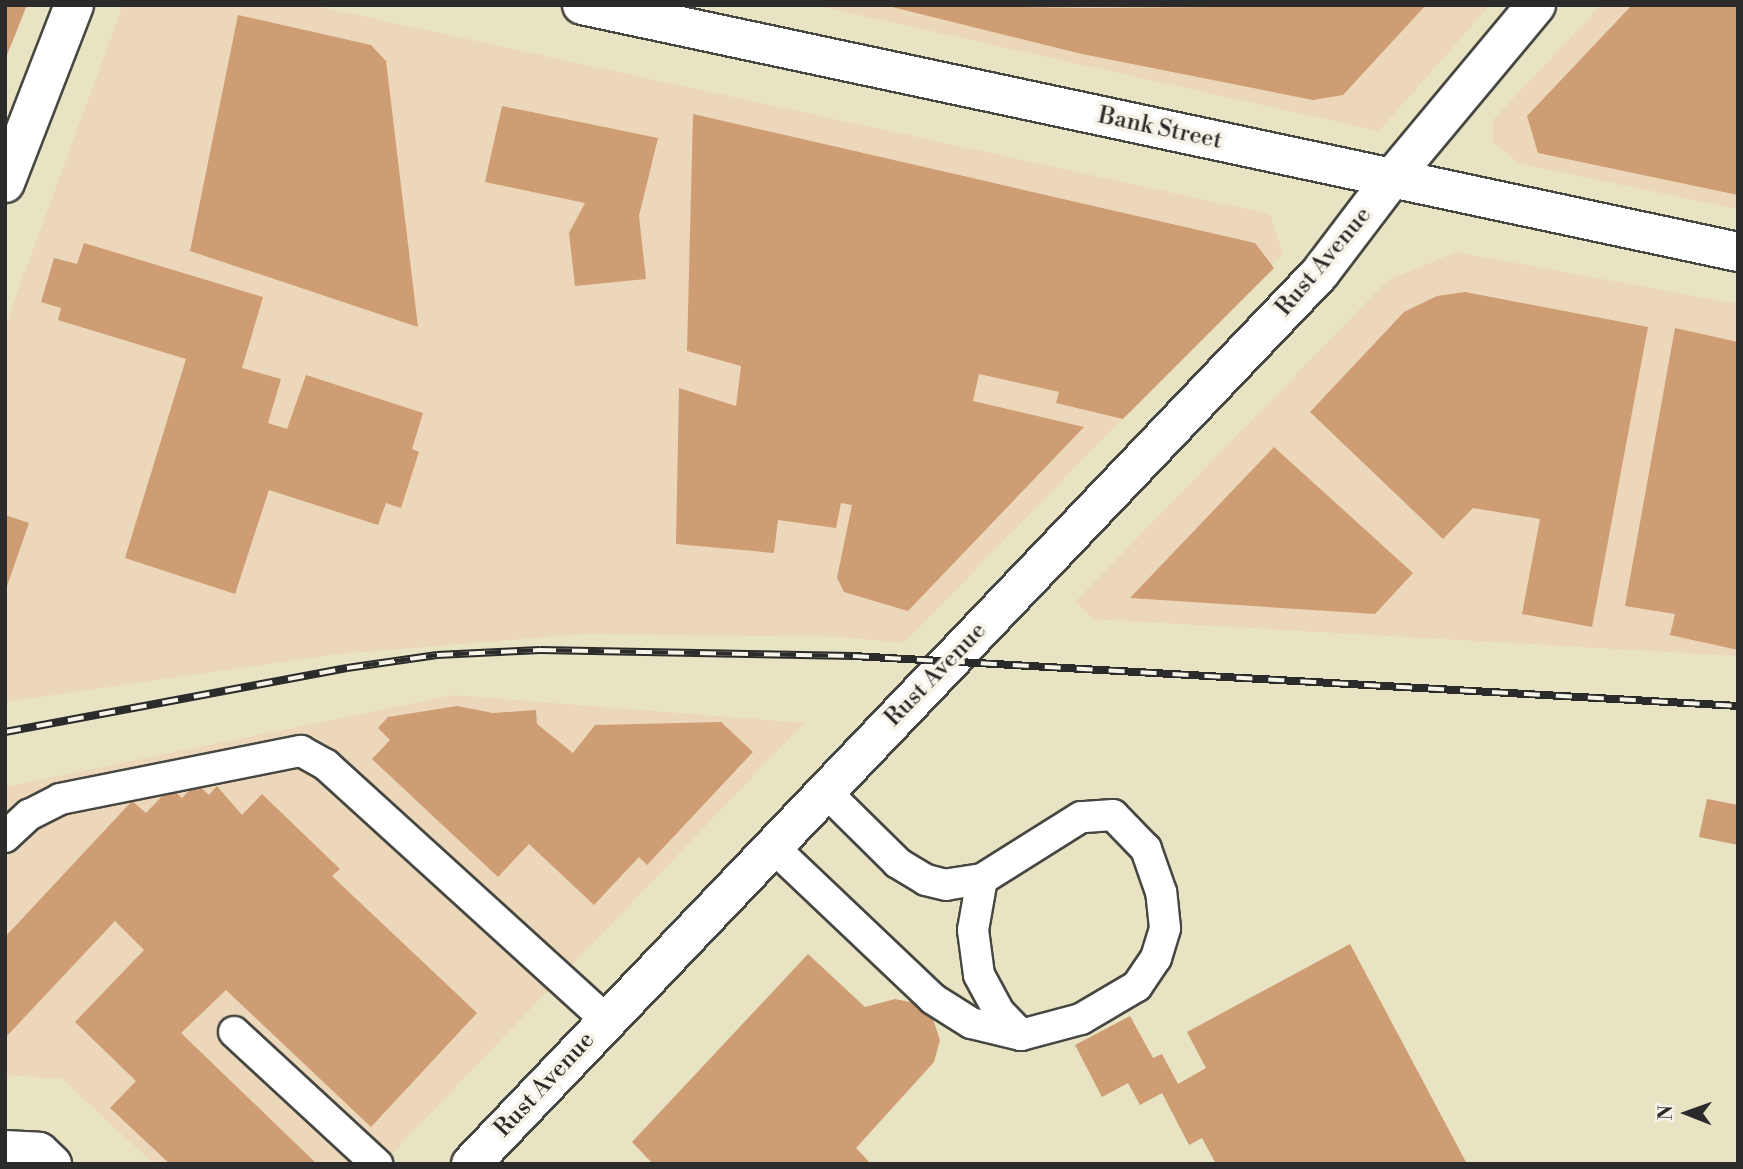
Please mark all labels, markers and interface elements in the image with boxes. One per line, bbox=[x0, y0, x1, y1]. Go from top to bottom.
street label: Bank Street bbox=[1095, 102, 1225, 156]
street label: Rust Avenue bbox=[1270, 202, 1378, 322]
street label: Rust Avenue bbox=[879, 617, 993, 733]
street label: Rust Avenue bbox=[489, 1026, 601, 1144]
north arrow bbox=[1652, 1078, 1722, 1148]
text: N bbox=[1654, 1105, 1678, 1120]

